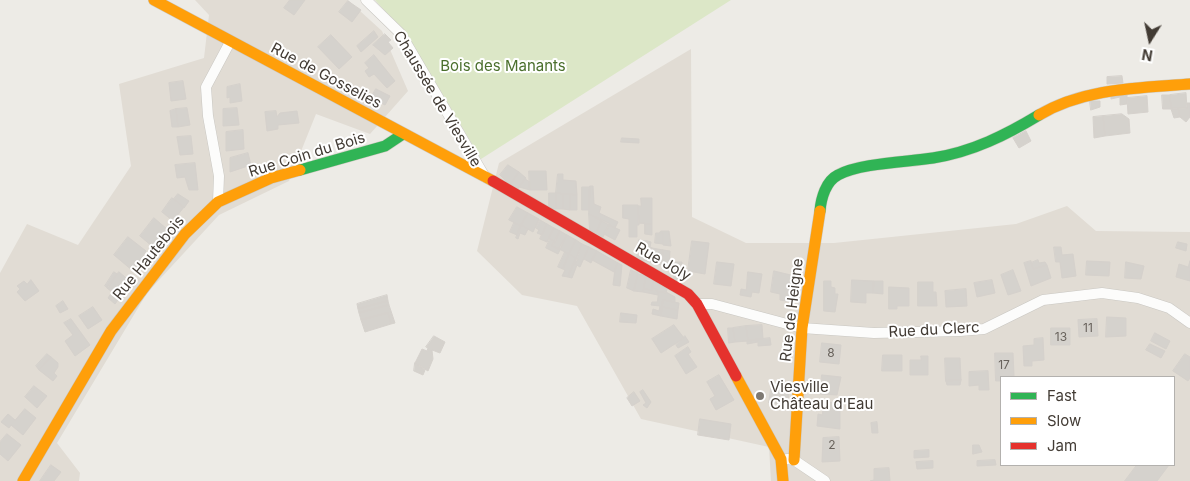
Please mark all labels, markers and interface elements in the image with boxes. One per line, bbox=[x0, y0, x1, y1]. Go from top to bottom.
north arrow bbox=[1125, 15, 1175, 65]
street label: Chaussée de Viesville bbox=[389, 28, 485, 170]
street label: Rue de Gosselies bbox=[268, 39, 384, 113]
text: N bbox=[1141, 46, 1154, 65]
park label: Bois des Manants bbox=[440, 57, 566, 75]
street label: Rue Coin du Bois bbox=[247, 129, 367, 181]
street label: Rue Hautebois bbox=[110, 212, 188, 304]
street label: Rue Joly bbox=[632, 239, 694, 285]
street label: Rue de Heigne bbox=[777, 257, 807, 363]
street label: Rue du Clerc bbox=[888, 319, 980, 341]
house number: 11 bbox=[1083, 321, 1093, 335]
house number: 13 bbox=[1055, 330, 1067, 344]
house number: 8 bbox=[827, 346, 835, 360]
house number: 17 bbox=[998, 358, 1010, 372]
legend bbox=[1000, 376, 1175, 466]
place label: Viesville Château d'Eau bbox=[770, 378, 873, 413]
text: Fast bbox=[1047, 386, 1077, 405]
marker: Viesville Château d'Eau bbox=[754, 390, 766, 402]
text: Slow bbox=[1047, 411, 1081, 430]
text: Jam bbox=[1047, 436, 1077, 455]
house number: 2 bbox=[828, 438, 836, 452]

